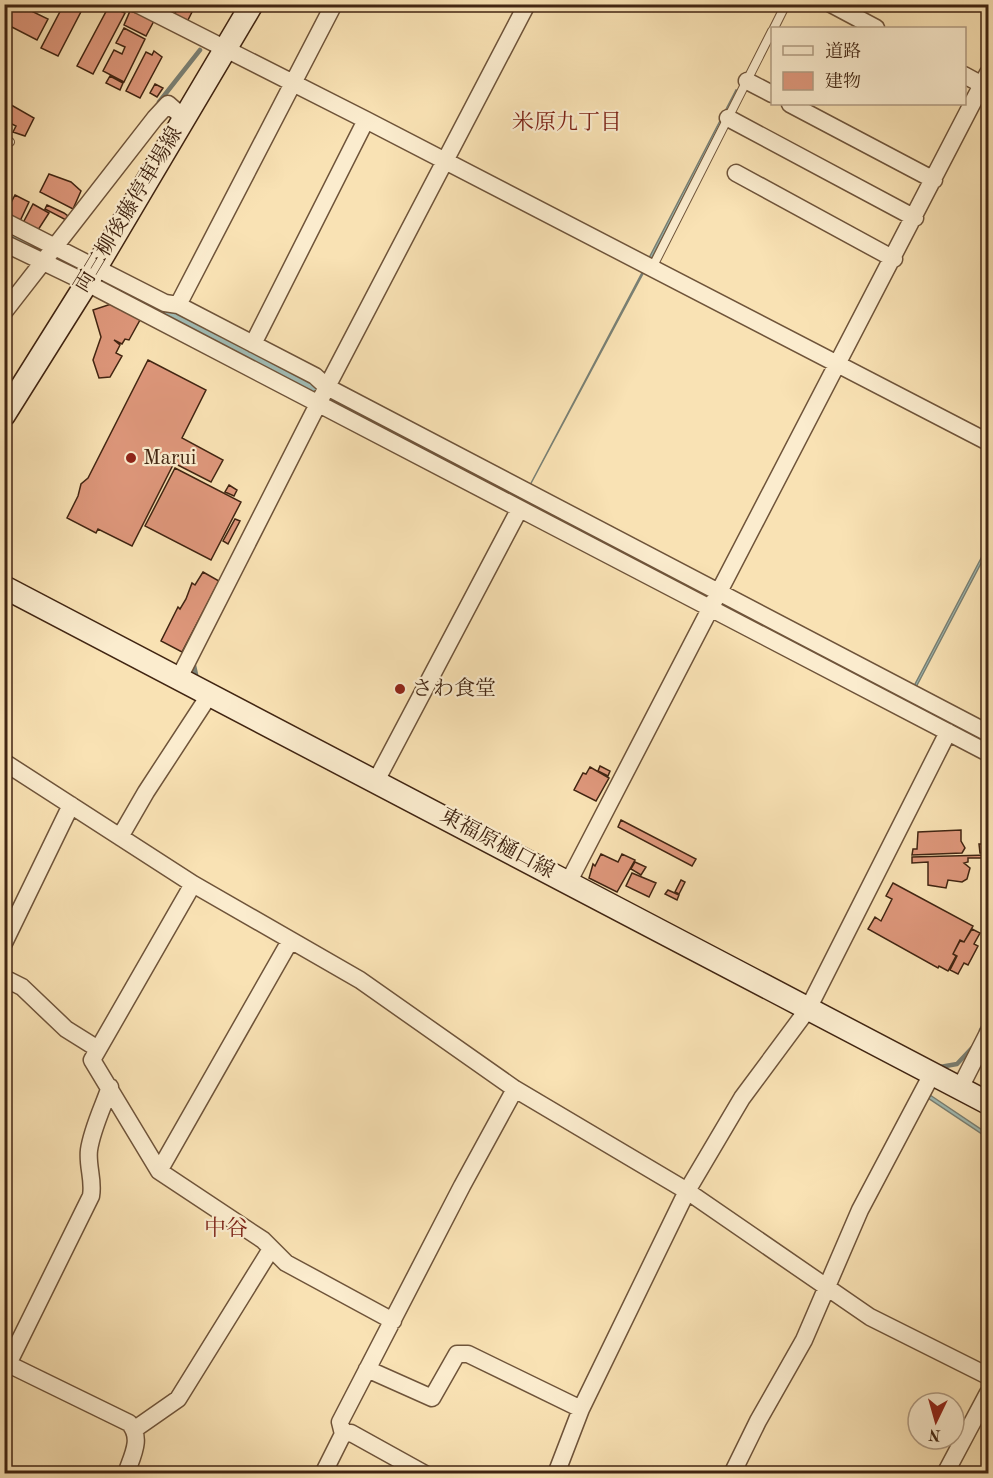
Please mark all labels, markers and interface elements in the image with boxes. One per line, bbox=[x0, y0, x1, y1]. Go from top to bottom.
legend bbox=[771, 27, 966, 105]
text: 道路 bbox=[825, 41, 861, 61]
text: 建物 bbox=[825, 71, 861, 91]
district label: 米原九丁目 bbox=[512, 110, 622, 134]
street label: 両三柳後藤停車場線 bbox=[70, 123, 187, 296]
place label: Marui bbox=[143, 448, 196, 469]
marker: Marui bbox=[124, 451, 138, 465]
place label: さわ食堂 bbox=[412, 677, 496, 700]
marker: さわ食堂 bbox=[393, 682, 407, 696]
street label: 東福原樋口線 bbox=[436, 803, 558, 883]
district label: 中谷 bbox=[204, 1216, 248, 1240]
north arrow bbox=[906, 1391, 966, 1451]
text: N bbox=[927, 1425, 942, 1442]

